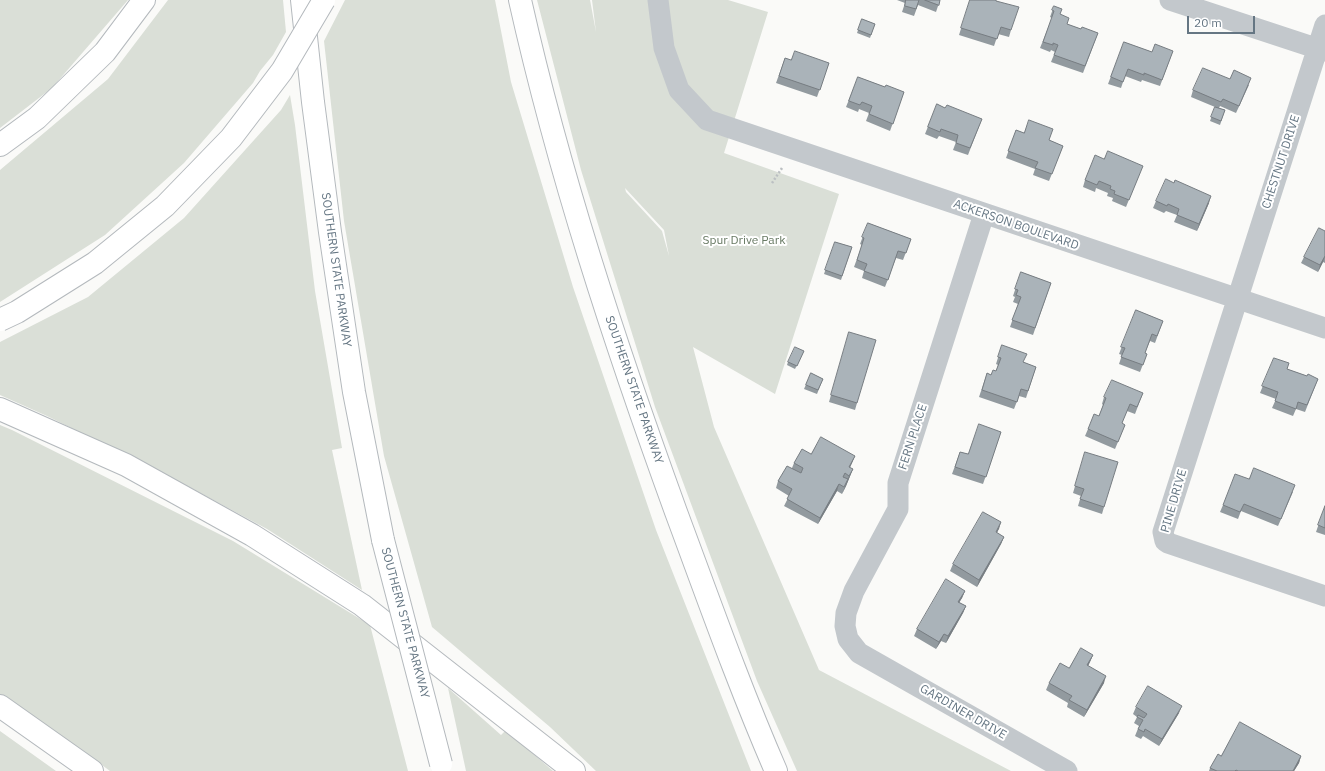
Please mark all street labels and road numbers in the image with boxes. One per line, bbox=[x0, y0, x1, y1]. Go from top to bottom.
street label: CHESTNUT DRIVE bbox=[1259, 113, 1303, 211]
street label: SOUTHERN STATE PARKWAY bbox=[318, 192, 354, 348]
street label: ACKERSON BOULEVARD bbox=[951, 197, 1081, 253]
street label: SOUTHERN STATE PARKWAY bbox=[602, 314, 666, 466]
street label: FERN PLACE bbox=[896, 402, 930, 472]
street label: PINE DRIVE bbox=[1158, 468, 1190, 534]
street label: SOUTHERN STATE PARKWAY bbox=[378, 546, 432, 700]
street label: GARDINER DRIVE bbox=[917, 681, 1009, 743]

